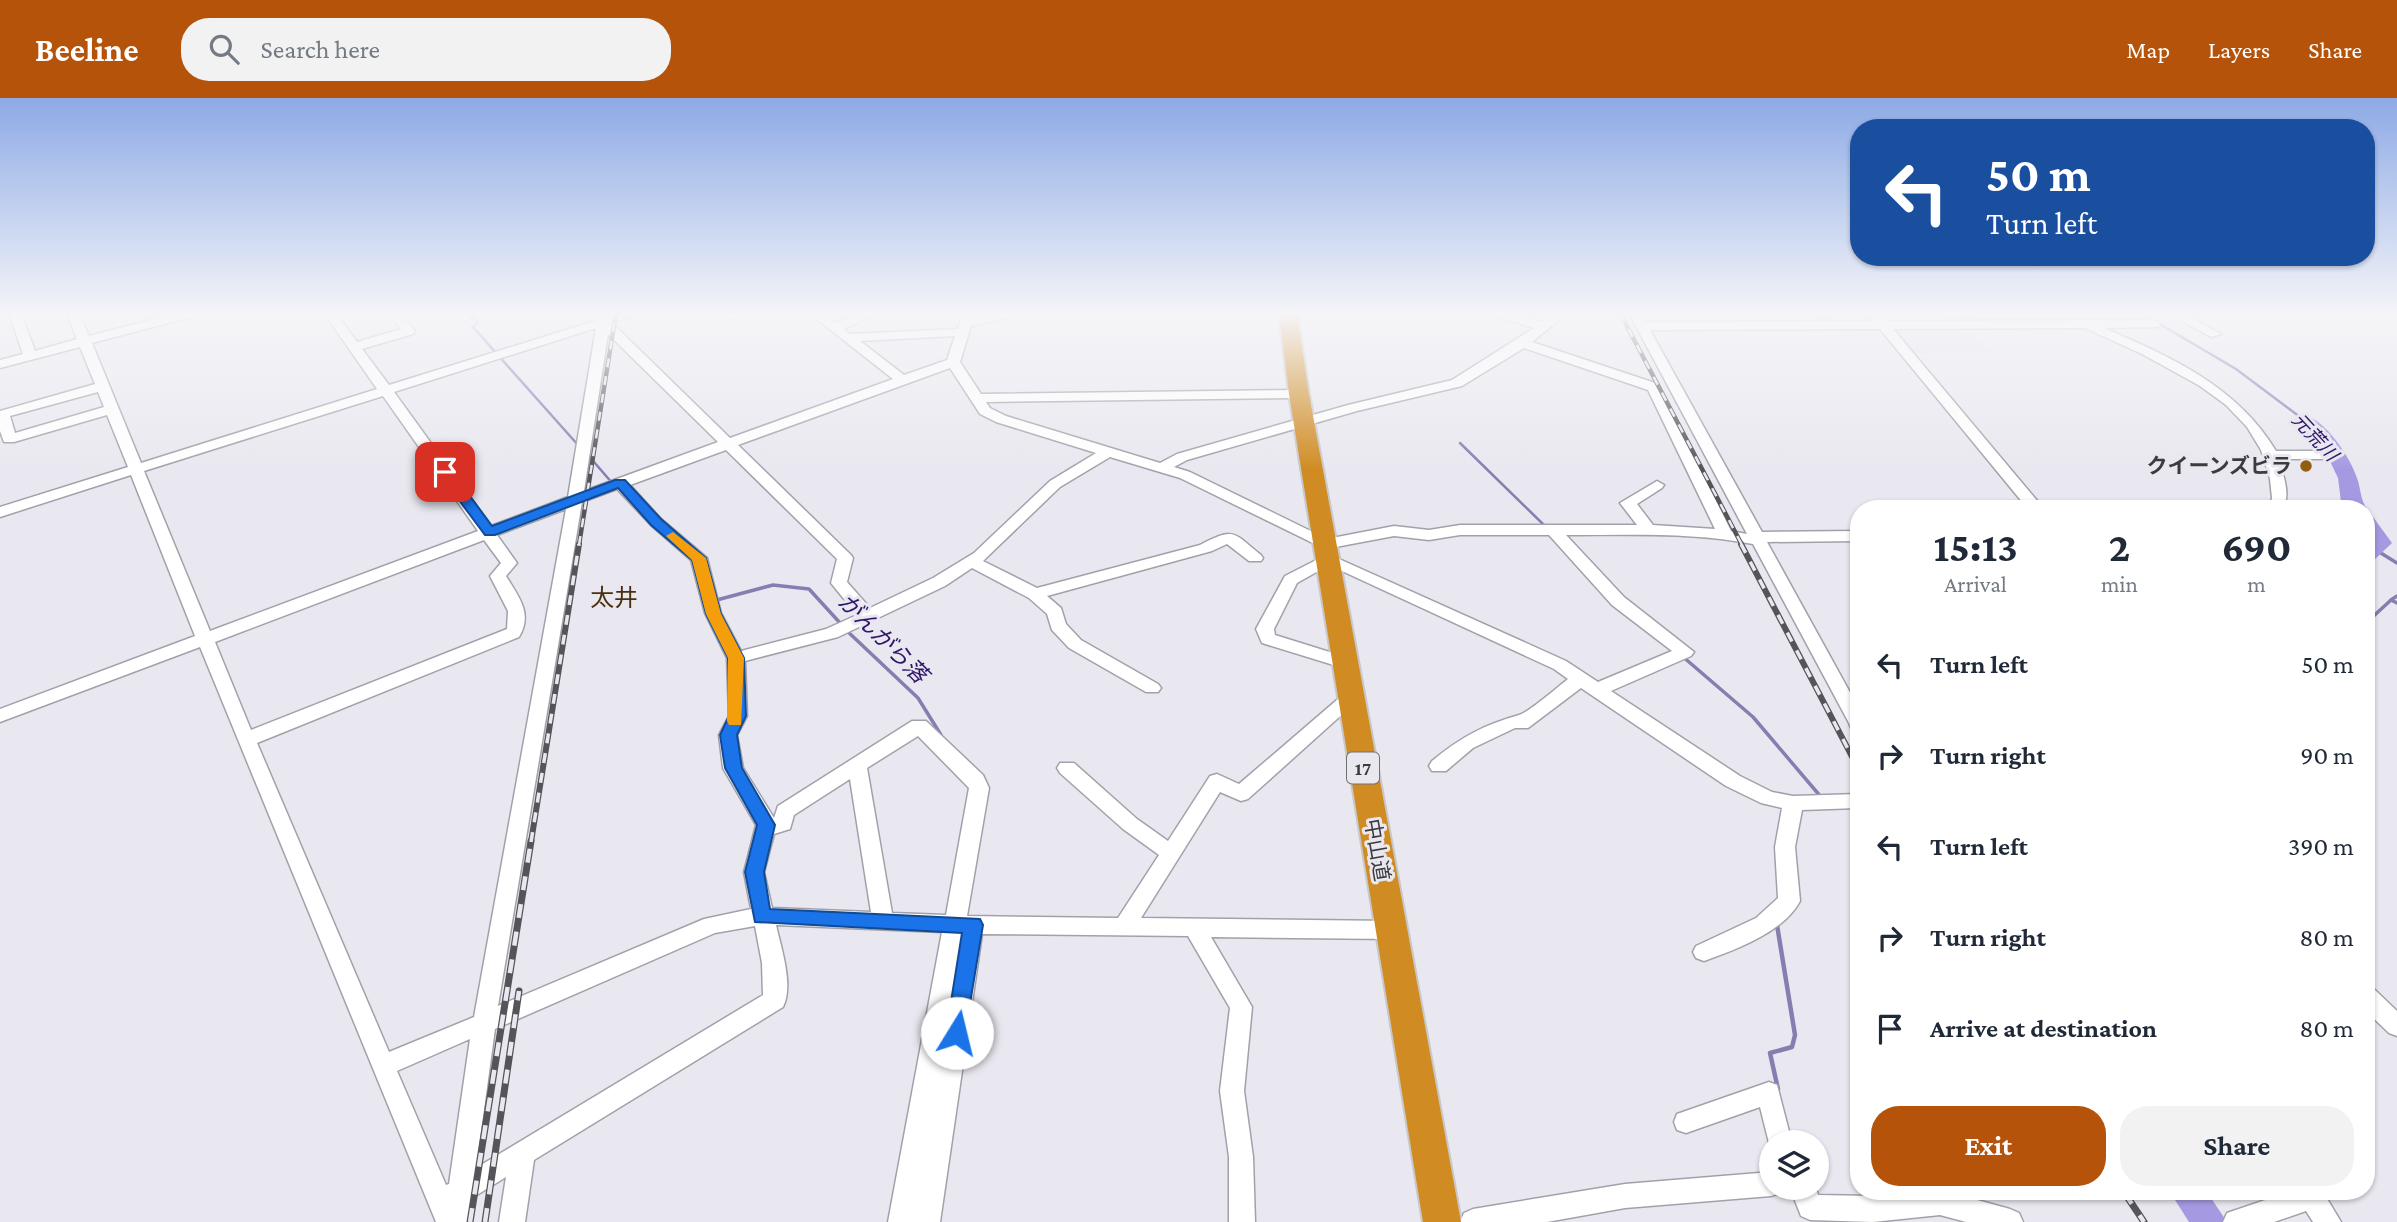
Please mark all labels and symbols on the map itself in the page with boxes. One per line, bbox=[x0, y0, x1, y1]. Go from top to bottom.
water label: 元荒川 bbox=[2288, 409, 2343, 466]
pin bbox=[415, 442, 475, 502]
place label: クイーンズビラ bbox=[2146, 454, 2292, 478]
marker: クイーンズビラ bbox=[2298, 458, 2314, 474]
district label: 太井 bbox=[590, 584, 638, 611]
water label: がんがら落 bbox=[833, 588, 936, 691]
road number: 17 bbox=[1347, 752, 1379, 783]
street label: 中山道 bbox=[1360, 817, 1394, 883]
position arrow bbox=[920, 996, 994, 1070]

